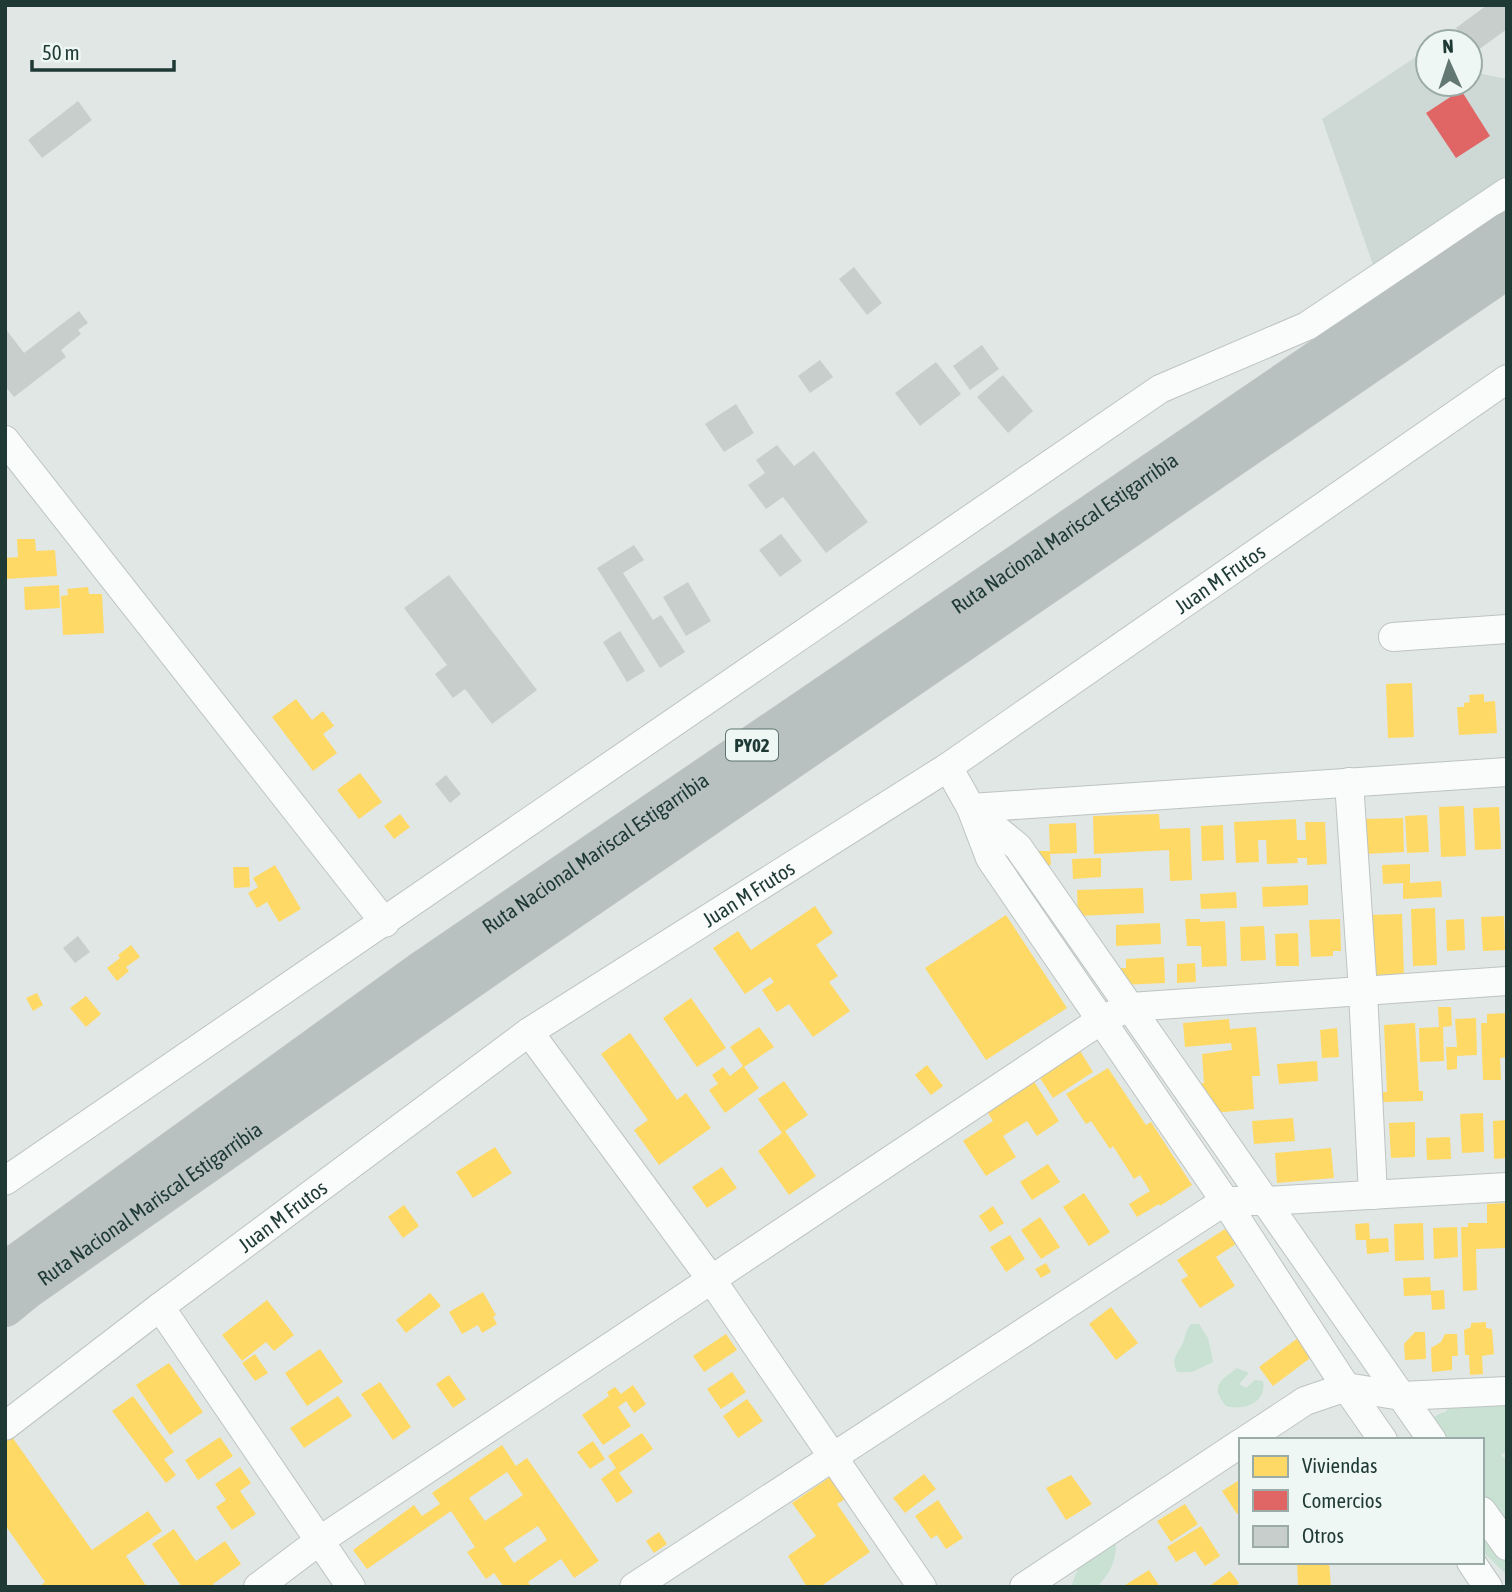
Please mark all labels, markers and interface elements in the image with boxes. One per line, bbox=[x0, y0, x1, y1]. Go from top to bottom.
scale bar bbox=[32, 28, 173, 72]
north arrow bbox=[1414, 28, 1484, 98]
text: N bbox=[1442, 35, 1454, 57]
text: 50 m bbox=[42, 40, 80, 64]
street label: Ruta Nacional Mariscal Estigarribia bbox=[947, 447, 1182, 618]
street label: Juan M Frutos bbox=[1170, 539, 1269, 618]
road number: PY02 bbox=[726, 730, 778, 760]
street label: Ruta Nacional Mariscal Estigarribia bbox=[478, 767, 713, 938]
street label: Juan M Frutos bbox=[698, 855, 799, 931]
street label: Ruta Nacional Mariscal Estigarribia bbox=[33, 1117, 266, 1290]
street label: Juan M Frutos bbox=[233, 1175, 331, 1257]
legend bbox=[1239, 1438, 1484, 1564]
text: Viviendas bbox=[1302, 1453, 1377, 1477]
text: Comercios bbox=[1302, 1488, 1382, 1512]
text: Otros bbox=[1302, 1523, 1344, 1547]

